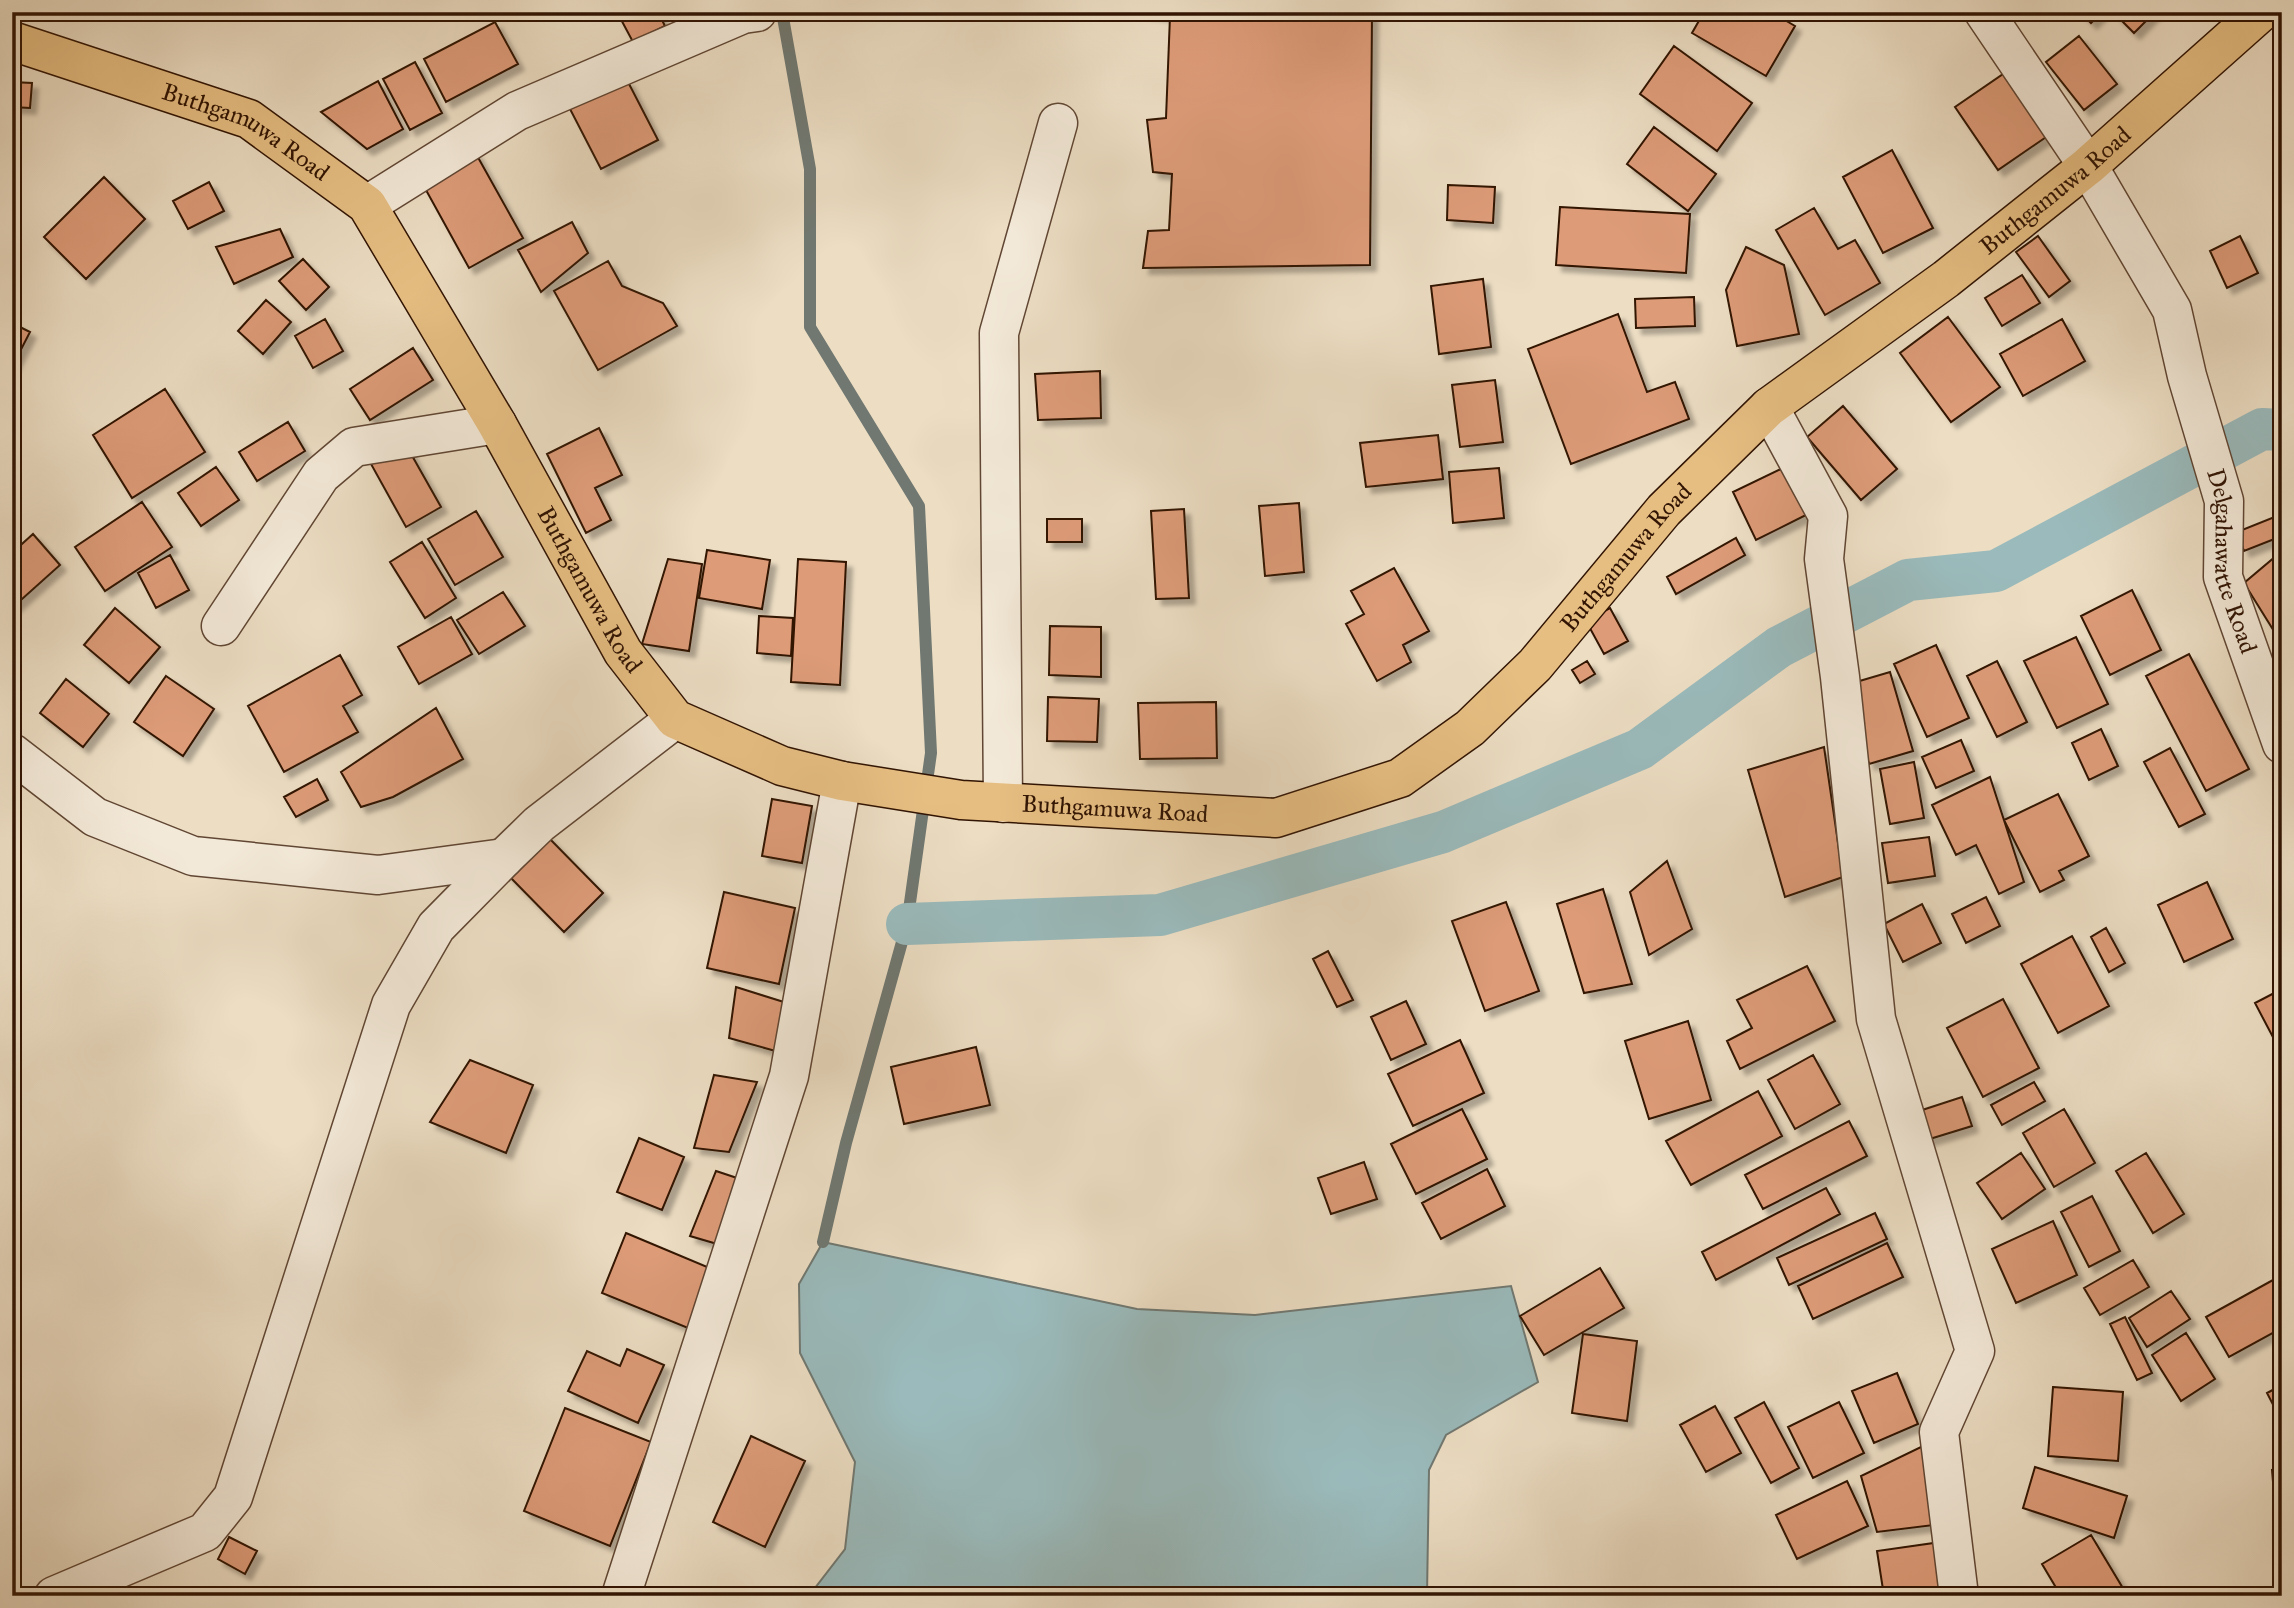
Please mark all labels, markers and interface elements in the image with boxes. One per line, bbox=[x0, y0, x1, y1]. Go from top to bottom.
street label: Buthgamuwa Road bbox=[158, 76, 335, 188]
street label: Buthgamuwa Road bbox=[1974, 120, 2137, 261]
street label: Delgahawatte Road bbox=[2200, 465, 2264, 657]
street label: Buthgamuwa Road bbox=[1554, 476, 1698, 638]
street label: Buthgamuwa Road bbox=[531, 501, 649, 679]
street label: Buthgamuwa Road bbox=[1021, 788, 1209, 829]

